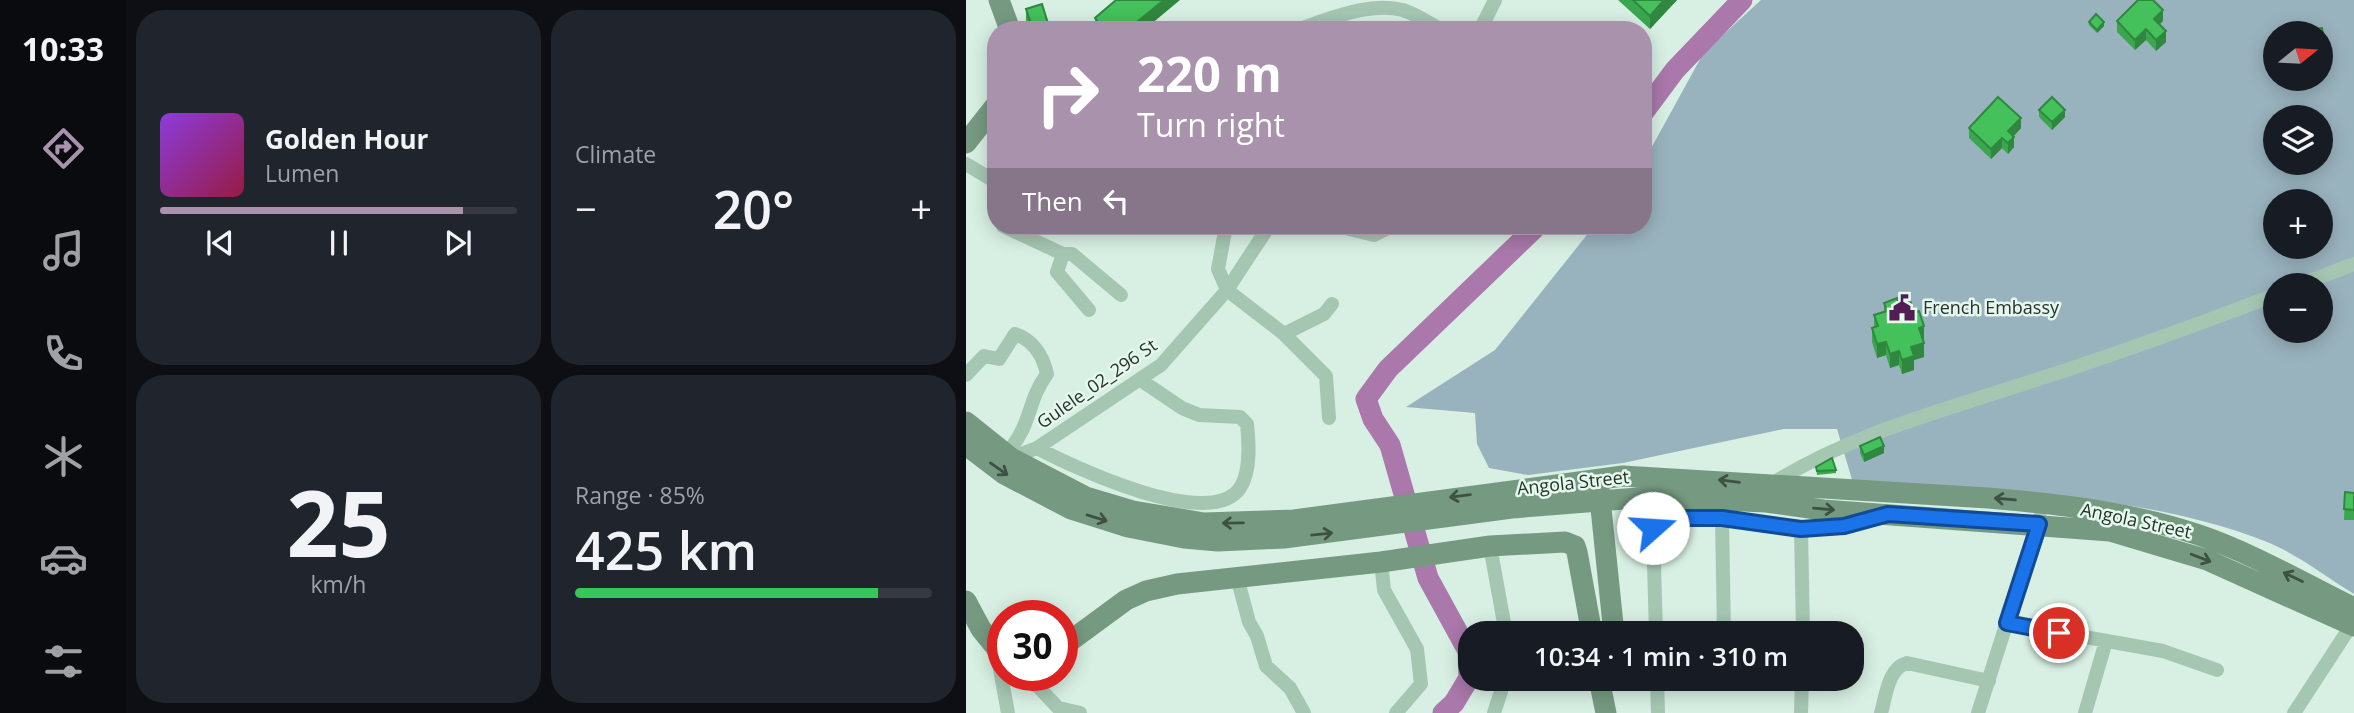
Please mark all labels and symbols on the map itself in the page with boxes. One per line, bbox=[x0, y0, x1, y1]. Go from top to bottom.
north arrow bbox=[2263, 21, 2333, 91]
public building icon: French Embassy bbox=[1887, 293, 1917, 323]
place label: French Embassy bbox=[1923, 295, 2060, 319]
street label: Gulele_02_296 St bbox=[1032, 333, 1161, 434]
one-way arrow bbox=[989, 462, 1008, 476]
street label: Angola Street bbox=[1516, 464, 1630, 500]
one-way arrow bbox=[1718, 474, 1741, 487]
one-way arrow bbox=[1449, 490, 1471, 503]
position arrow bbox=[1616, 491, 1690, 565]
one-way arrow bbox=[1994, 492, 2017, 505]
street label: Angola Street bbox=[2079, 497, 2194, 543]
one-way arrow bbox=[1812, 503, 1835, 516]
one-way arrow bbox=[1086, 512, 1108, 525]
one-way arrow bbox=[1222, 516, 1245, 529]
one-way arrow bbox=[1310, 527, 1333, 540]
one-way arrow bbox=[2189, 552, 2211, 565]
one-way arrow bbox=[2283, 570, 2304, 584]
speed limit sign: 30 bbox=[987, 600, 1078, 691]
pin bbox=[2029, 603, 2089, 663]

